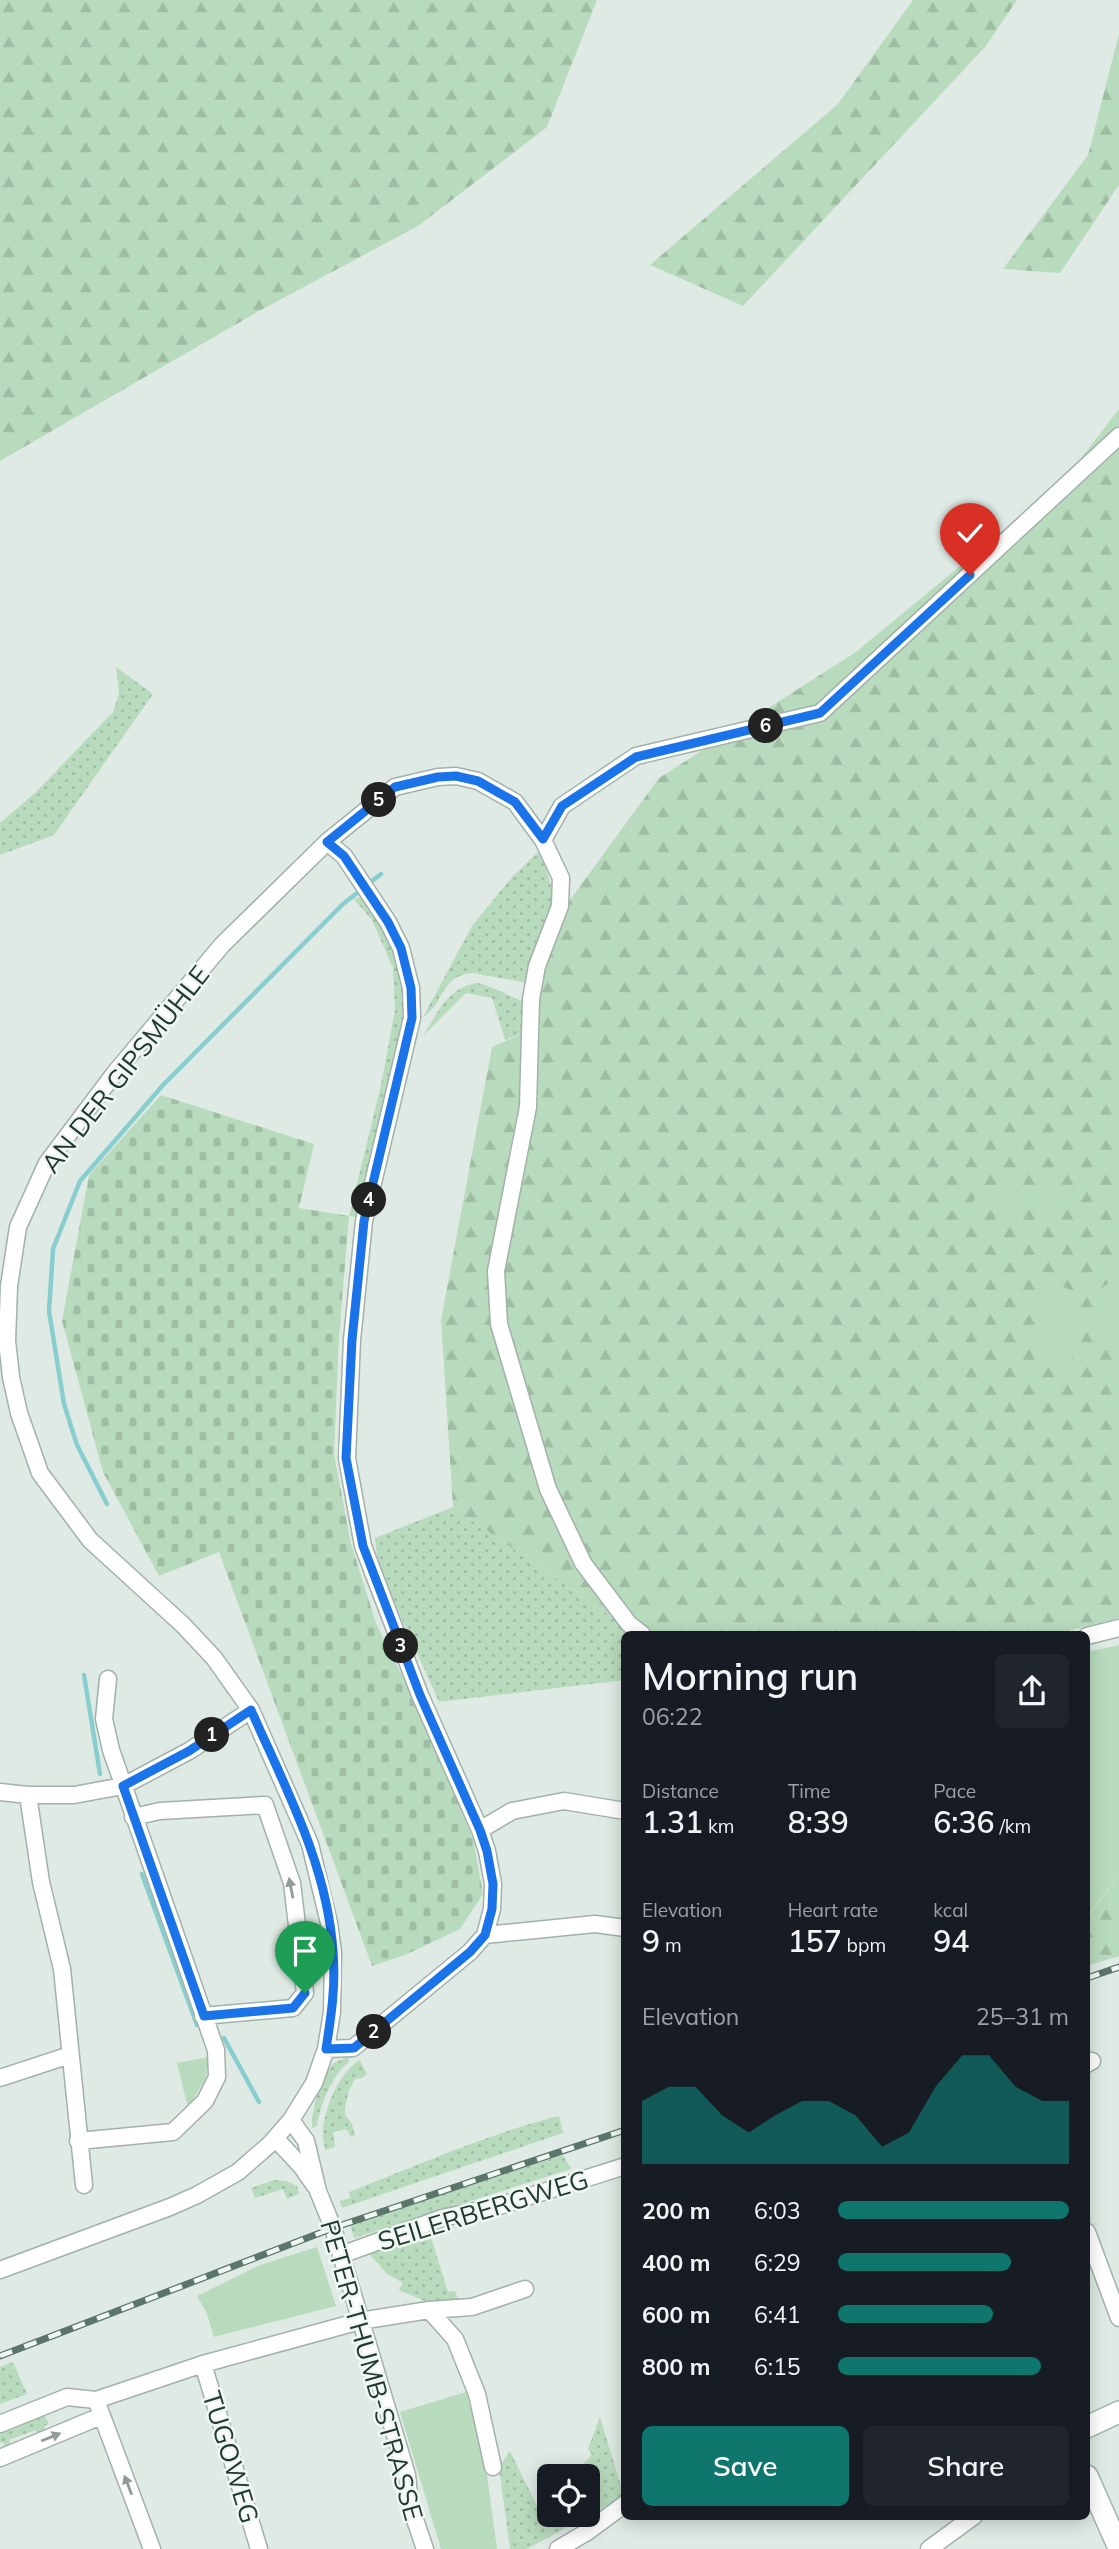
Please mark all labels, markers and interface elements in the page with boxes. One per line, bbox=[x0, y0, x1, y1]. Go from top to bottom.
pin bbox=[940, 503, 1000, 575]
icon: check bbox=[951, 514, 989, 552]
pin: 6 bbox=[748, 708, 784, 744]
text: 6 bbox=[760, 713, 771, 737]
pin: 5 bbox=[362, 782, 396, 818]
text: 5 bbox=[373, 787, 384, 811]
street label: AN DER GIPSMÜHLE bbox=[34, 959, 216, 1179]
pin: 4 bbox=[352, 1182, 386, 1218]
text: 4 bbox=[363, 1187, 374, 1211]
pin: 3 bbox=[384, 1628, 418, 1664]
text: 3 bbox=[395, 1633, 406, 1657]
text: Morning run bbox=[642, 1652, 858, 1700]
button: share bbox=[995, 1654, 1069, 1728]
text: 06:22 bbox=[642, 1702, 702, 1731]
pin: 1 bbox=[194, 1718, 230, 1752]
text: 1 bbox=[206, 1722, 217, 1746]
text: Distance bbox=[642, 1779, 719, 1803]
text: Time bbox=[788, 1779, 831, 1803]
text: Pace bbox=[933, 1779, 976, 1803]
text: 1.31 bbox=[642, 1803, 703, 1841]
text: 8:39 bbox=[788, 1803, 849, 1841]
text: 6:36 bbox=[933, 1803, 994, 1841]
text: km bbox=[703, 1814, 735, 1838]
text: /km bbox=[994, 1814, 1031, 1838]
one-way arrow bbox=[286, 1877, 297, 1899]
text: Elevation bbox=[642, 1898, 722, 1922]
text: Heart rate bbox=[788, 1898, 878, 1922]
text: kcal bbox=[933, 1898, 968, 1922]
pin bbox=[275, 1921, 335, 1993]
text: 9 bbox=[642, 1922, 660, 1960]
text: 157 bbox=[788, 1922, 842, 1960]
text: 94 bbox=[933, 1922, 969, 1960]
icon: arrive bbox=[286, 1932, 324, 1970]
text: m bbox=[660, 1933, 682, 1957]
text: bpm bbox=[842, 1933, 886, 1957]
text: Elevation bbox=[642, 2002, 739, 2031]
text: 25–31 m bbox=[976, 2002, 1069, 2031]
pin: 2 bbox=[356, 2014, 392, 2050]
text: 2 bbox=[368, 2019, 379, 2043]
street label: SEILERBERGWEG bbox=[374, 2162, 592, 2258]
text: 200 m bbox=[642, 2196, 710, 2225]
text: 6:03 bbox=[754, 2196, 801, 2225]
street label: PETER-THUMB-STRASSE bbox=[313, 2216, 431, 2524]
text: 400 m bbox=[642, 2248, 710, 2277]
text: 6:29 bbox=[754, 2248, 801, 2277]
text: 600 m bbox=[642, 2300, 710, 2329]
text: 6:41 bbox=[754, 2300, 801, 2329]
text: 800 m bbox=[642, 2352, 710, 2381]
text: 6:15 bbox=[754, 2352, 801, 2381]
street label: TUGOWEG bbox=[195, 2387, 267, 2527]
button: Save bbox=[642, 2426, 849, 2506]
button: Share bbox=[863, 2426, 1069, 2506]
one-way arrow bbox=[40, 2431, 61, 2442]
map controls bbox=[537, 2464, 600, 2527]
button: locate bbox=[537, 2464, 600, 2527]
one-way arrow bbox=[122, 2475, 133, 2496]

